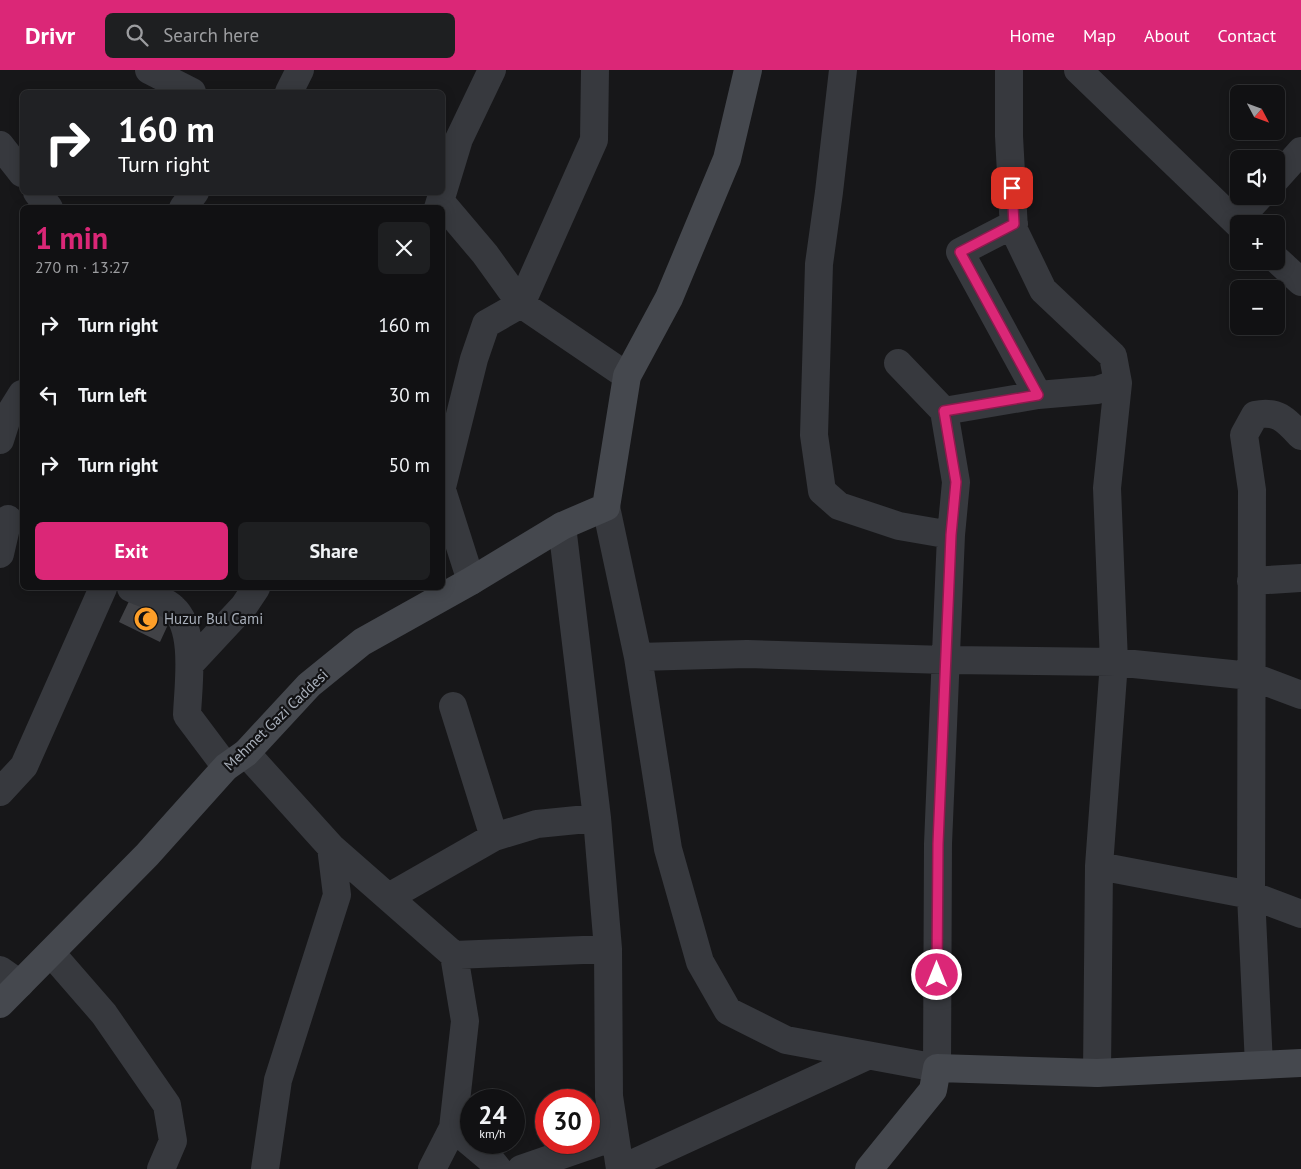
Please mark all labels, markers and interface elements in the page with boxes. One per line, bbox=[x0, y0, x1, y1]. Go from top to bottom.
search box bbox=[105, 13, 455, 58]
text: Drivr bbox=[25, 20, 75, 51]
icon: search bbox=[123, 21, 151, 49]
text: Search here bbox=[163, 23, 259, 47]
text: Home bbox=[1009, 24, 1055, 47]
text: Map bbox=[1083, 24, 1116, 47]
text: About bbox=[1144, 24, 1190, 47]
text: Contact bbox=[1218, 24, 1276, 47]
north arrow bbox=[1230, 85, 1285, 140]
map controls bbox=[1230, 85, 1285, 335]
text: 160 m bbox=[118, 106, 215, 152]
icon: right bbox=[35, 110, 100, 175]
text: Turn right bbox=[118, 150, 210, 178]
button: sound bbox=[1230, 150, 1285, 205]
pin bbox=[991, 167, 1033, 209]
icon: arrive bbox=[998, 174, 1026, 202]
button: + bbox=[1230, 215, 1285, 270]
text: 1 min bbox=[35, 218, 108, 257]
button: close bbox=[378, 222, 430, 274]
text: 270 m · 13:27 bbox=[35, 257, 130, 277]
button: − bbox=[1230, 280, 1285, 335]
icon: right bbox=[35, 311, 63, 339]
text: Turn right bbox=[78, 313, 158, 337]
text: 160 m bbox=[378, 313, 430, 337]
icon: left bbox=[35, 381, 63, 409]
text: Turn left bbox=[78, 383, 147, 407]
text: 30 m bbox=[389, 383, 430, 407]
icon: right bbox=[35, 451, 63, 479]
text: Turn right bbox=[78, 453, 158, 477]
text: 50 m bbox=[389, 453, 430, 477]
button: Exit bbox=[35, 522, 228, 580]
button: Share bbox=[238, 522, 430, 580]
mosque icon: Huzur Bul Cami bbox=[133, 606, 159, 632]
place label: Huzur Bul Cami bbox=[164, 609, 263, 628]
street label: Mehmet Gazi Caddesi bbox=[219, 665, 332, 774]
position arrow bbox=[910, 948, 962, 1000]
speed limit sign: 30 bbox=[535, 1089, 600, 1154]
text: 24 bbox=[478, 1099, 507, 1131]
text: km/h bbox=[479, 1126, 506, 1141]

